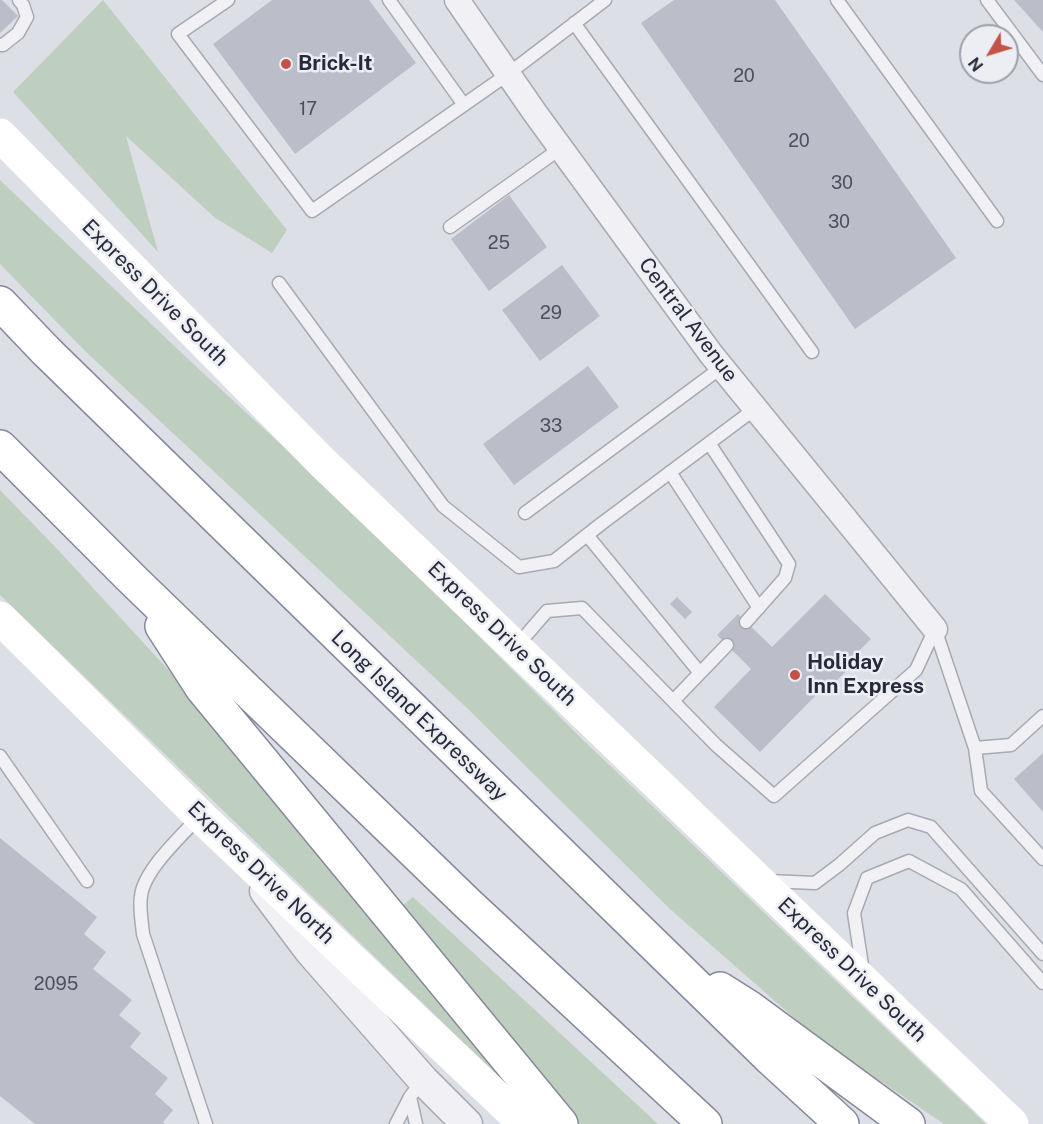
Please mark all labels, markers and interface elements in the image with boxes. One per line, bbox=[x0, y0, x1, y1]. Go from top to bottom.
north arrow bbox=[959, 24, 1019, 84]
place label: Brick-It bbox=[298, 51, 373, 77]
text: N bbox=[965, 53, 987, 75]
marker: Brick-It bbox=[279, 57, 293, 71]
house number: 20 bbox=[733, 65, 755, 87]
house number: 17 bbox=[299, 98, 317, 120]
house number: 20 bbox=[788, 130, 810, 152]
house number: 30 bbox=[831, 172, 853, 194]
house number: 30 bbox=[828, 211, 850, 233]
street label: Express Drive South bbox=[76, 214, 234, 372]
house number: 25 bbox=[488, 232, 510, 254]
street label: Central Avenue bbox=[633, 253, 743, 387]
house number: 29 bbox=[540, 302, 562, 324]
house number: 33 bbox=[540, 415, 562, 437]
street label: Express Drive South bbox=[422, 556, 582, 712]
street label: Long Island Expressway bbox=[326, 625, 512, 807]
place label: Holiday Inn Express bbox=[807, 650, 924, 700]
marker: Holiday Inn Express bbox=[788, 668, 802, 682]
street label: Express Drive North bbox=[182, 796, 340, 950]
street label: Express Drive South bbox=[772, 892, 932, 1048]
house number: 2095 bbox=[34, 973, 78, 995]

